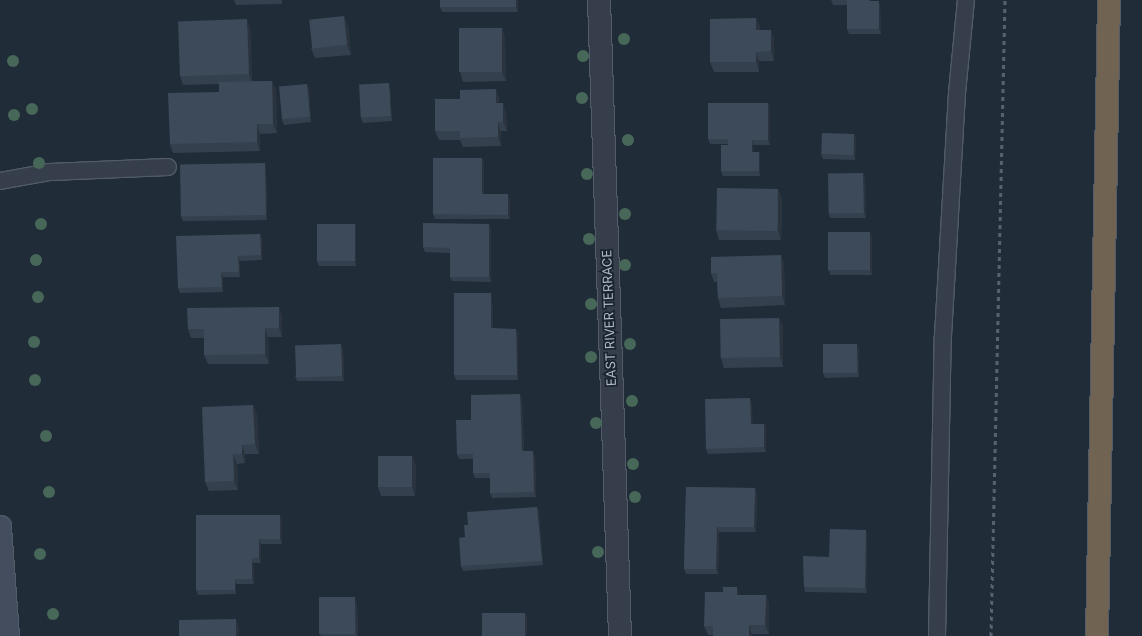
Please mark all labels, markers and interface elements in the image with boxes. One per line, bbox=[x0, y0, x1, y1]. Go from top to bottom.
street label: EAST RIVER TERRACE bbox=[599, 249, 619, 387]

